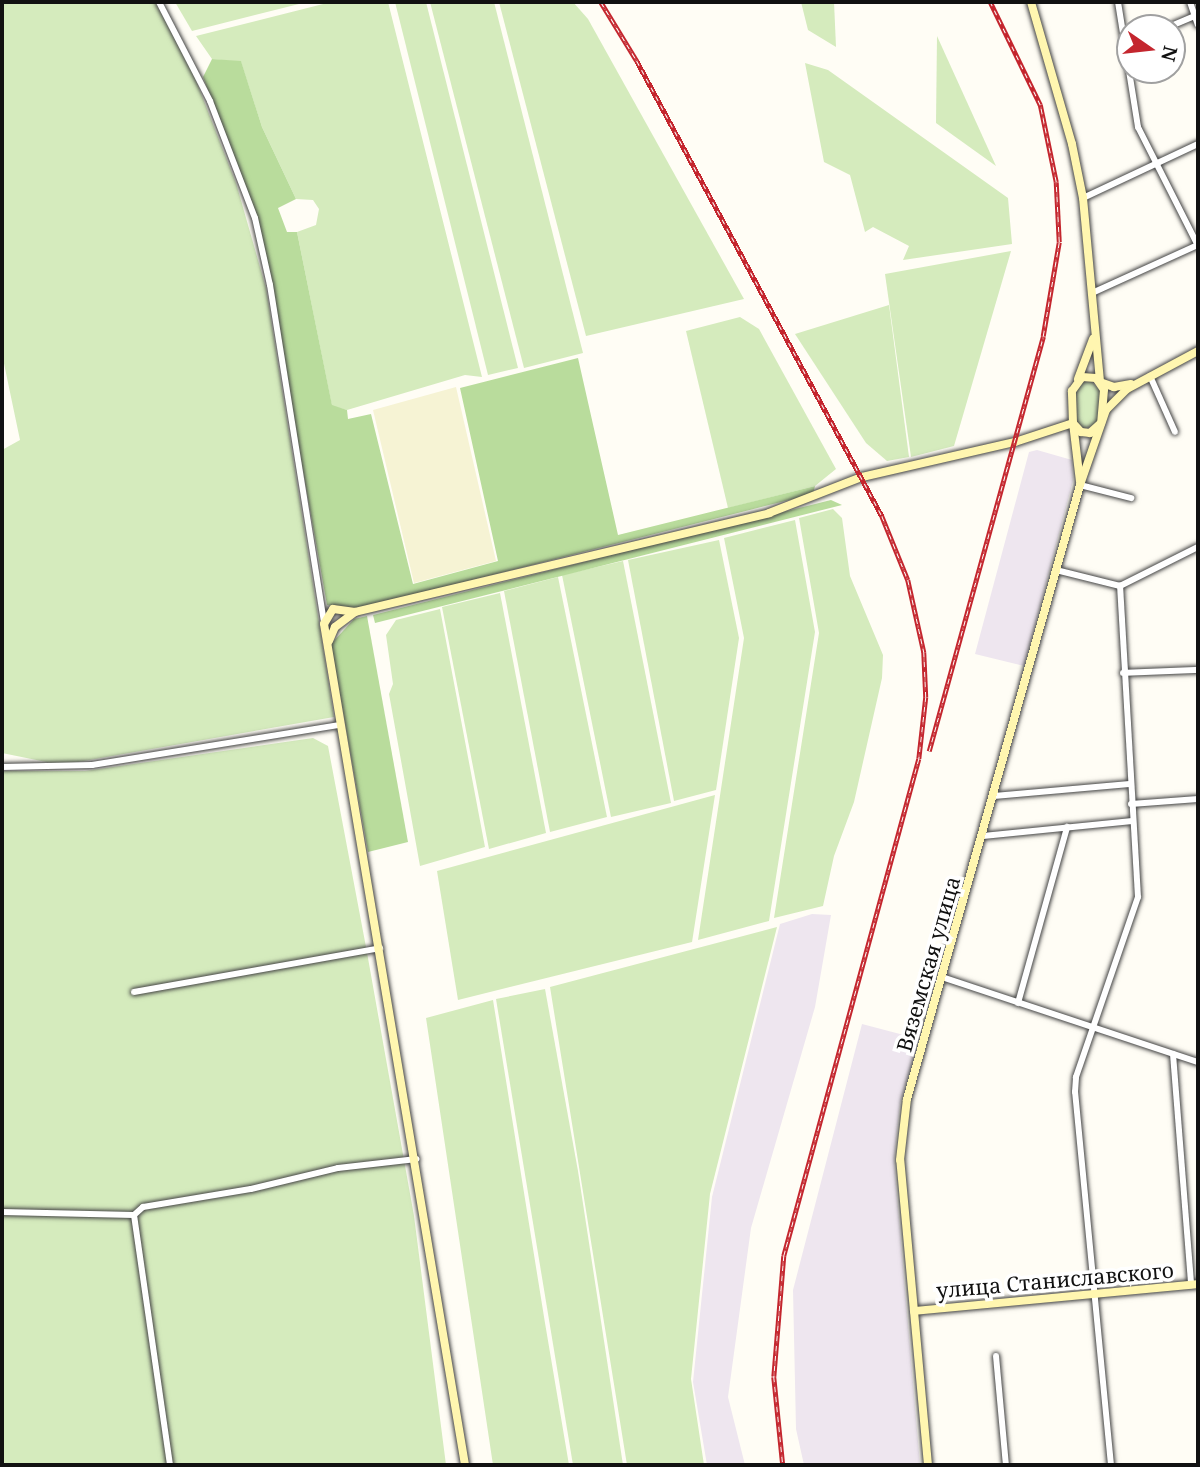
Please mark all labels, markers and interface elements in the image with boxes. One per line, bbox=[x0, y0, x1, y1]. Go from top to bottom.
north arrow bbox=[1116, 14, 1186, 84]
text: N bbox=[1155, 43, 1184, 64]
street label: Вяземская улица bbox=[891, 873, 965, 1055]
street label: улица Станиславского bbox=[935, 1257, 1175, 1303]

